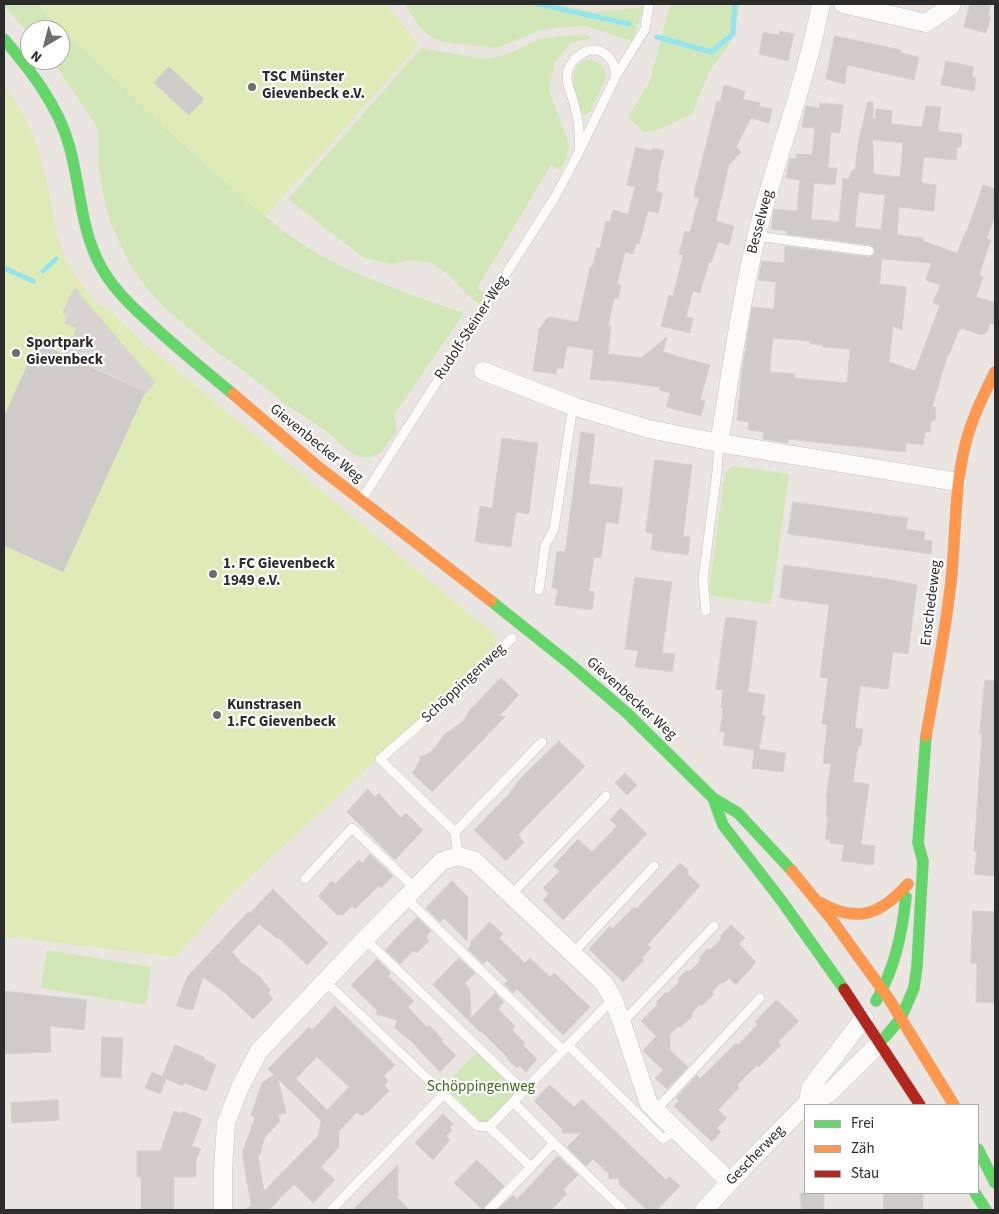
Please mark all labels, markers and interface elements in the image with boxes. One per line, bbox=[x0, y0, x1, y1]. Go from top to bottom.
north arrow bbox=[20, 20, 70, 70]
text: N bbox=[27, 45, 46, 67]
place label: TSC Münster Gievenbeck e.V. bbox=[262, 69, 365, 104]
marker: TSC Münster Gievenbeck e.V. bbox=[246, 81, 258, 93]
street label: Besselweg bbox=[744, 188, 778, 256]
street label: Rudolf-Steiner-Weg bbox=[432, 272, 512, 384]
place label: Sportpark Gievenbeck bbox=[26, 335, 103, 370]
marker: Sportpark Gievenbeck bbox=[10, 347, 22, 359]
street label: Gievenbecker Weg bbox=[266, 401, 366, 487]
place label: 1. FC Gievenbeck 1949 e.V. bbox=[223, 556, 335, 591]
street label: Enschedeweg bbox=[918, 559, 946, 647]
marker: 1. FC Gievenbeck 1949 e.V. bbox=[207, 568, 219, 580]
street label: Schöppingenweg bbox=[418, 640, 510, 728]
street label: Gievenbecker Weg bbox=[582, 654, 680, 744]
place label: Kunstrasen 1.FC Gievenbeck bbox=[227, 697, 336, 732]
marker: Kunstrasen 1.FC Gievenbeck bbox=[211, 709, 223, 721]
park label: Schöppingenweg bbox=[427, 1079, 535, 1097]
legend bbox=[804, 1104, 979, 1194]
text: Frei bbox=[851, 1113, 874, 1134]
street label: Gescherweg bbox=[723, 1122, 789, 1190]
text: Zäh bbox=[851, 1138, 875, 1159]
text: Stau bbox=[851, 1163, 879, 1184]

